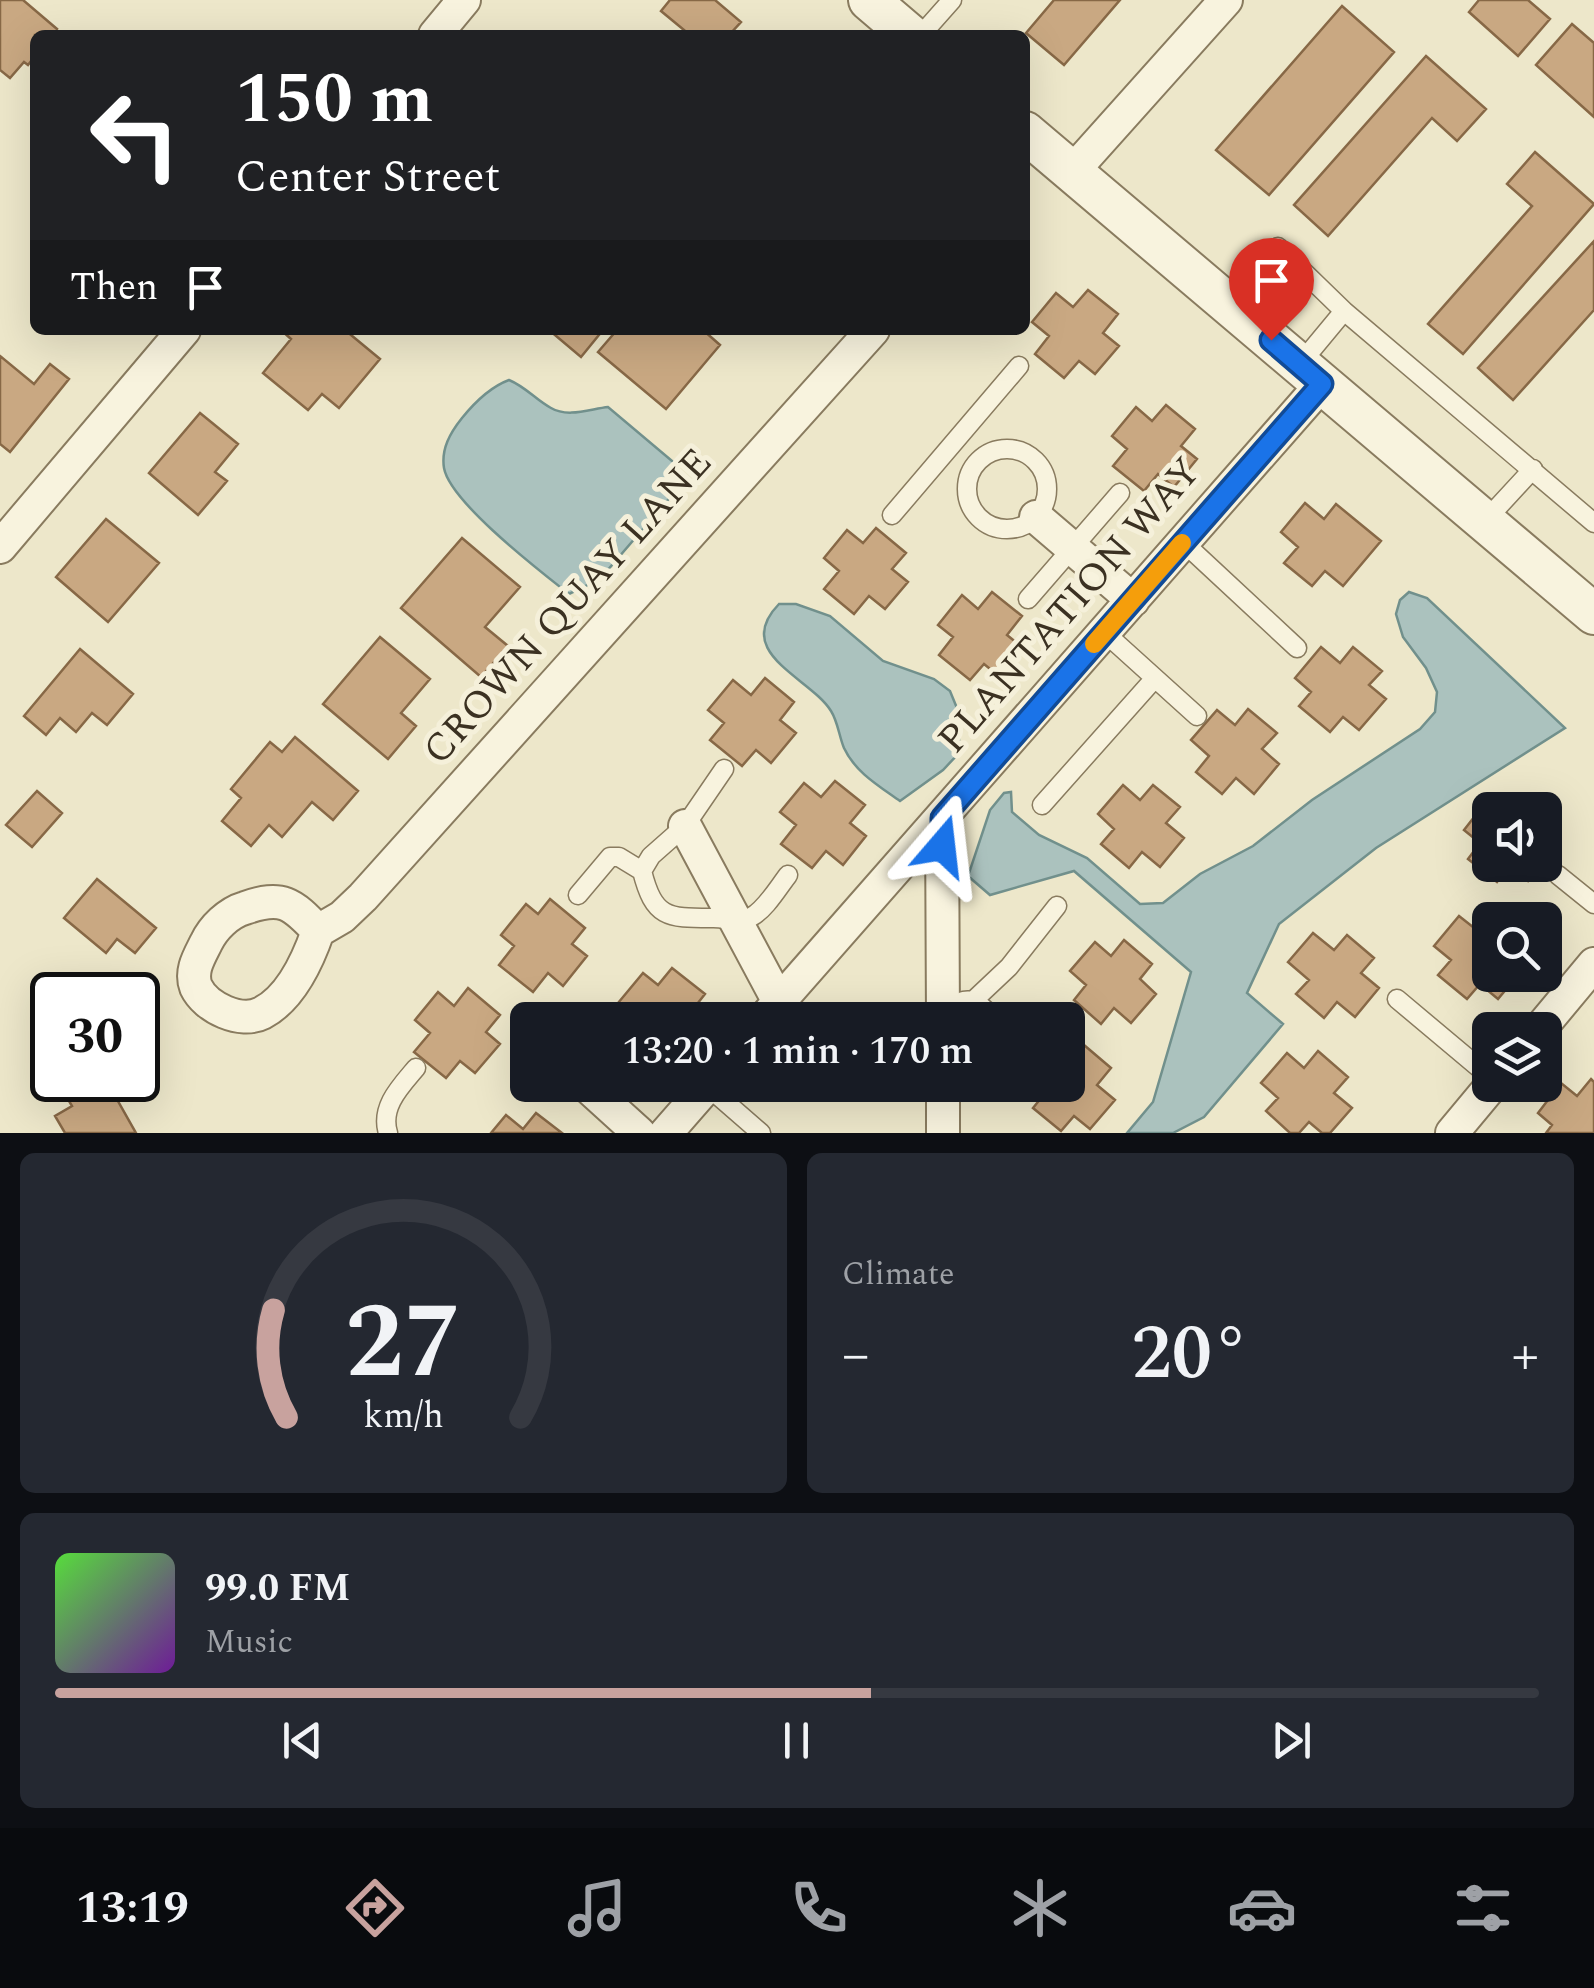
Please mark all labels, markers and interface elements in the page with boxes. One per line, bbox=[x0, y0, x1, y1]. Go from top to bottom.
text: 150 m bbox=[235, 47, 433, 153]
icon: left bbox=[70, 70, 200, 200]
text: Center Street bbox=[235, 143, 501, 212]
pin bbox=[1229, 238, 1314, 341]
icon: arrive bbox=[1244, 253, 1299, 308]
text: Then bbox=[70, 259, 158, 317]
icon: arrive bbox=[178, 260, 233, 315]
street label: CROWN QUAY LANE bbox=[409, 435, 727, 779]
street label: PLANTATION WAY bbox=[923, 444, 1217, 768]
map controls bbox=[1472, 792, 1562, 1102]
button: sound bbox=[1472, 792, 1562, 882]
position arrow bbox=[890, 794, 994, 898]
button: search bbox=[1472, 902, 1562, 992]
speed limit sign: 30 bbox=[30, 972, 160, 1102]
button: layers bbox=[1472, 1012, 1562, 1102]
text: 13:20 · 1 min · 170 m bbox=[622, 1023, 973, 1081]
text: Climate bbox=[842, 1250, 954, 1299]
text: 27 bbox=[345, 1265, 462, 1423]
text: 20° bbox=[1132, 1298, 1249, 1412]
text: − bbox=[842, 1314, 870, 1397]
text: + bbox=[1511, 1314, 1539, 1397]
text: km/h bbox=[363, 1389, 444, 1444]
text: 99.0 FM bbox=[205, 1560, 350, 1618]
text: Music bbox=[205, 1618, 293, 1667]
icon: previous bbox=[275, 1713, 330, 1768]
icon: pause bbox=[769, 1713, 824, 1768]
icon: next bbox=[1264, 1713, 1319, 1768]
icon: directions bbox=[340, 1873, 410, 1943]
icon: music bbox=[562, 1873, 632, 1943]
icon: phone bbox=[784, 1873, 854, 1943]
icon: climate bbox=[1005, 1873, 1075, 1943]
icon: car bbox=[1227, 1873, 1297, 1943]
icon: filters bbox=[1448, 1873, 1518, 1943]
text: 13:19 bbox=[76, 1874, 189, 1943]

